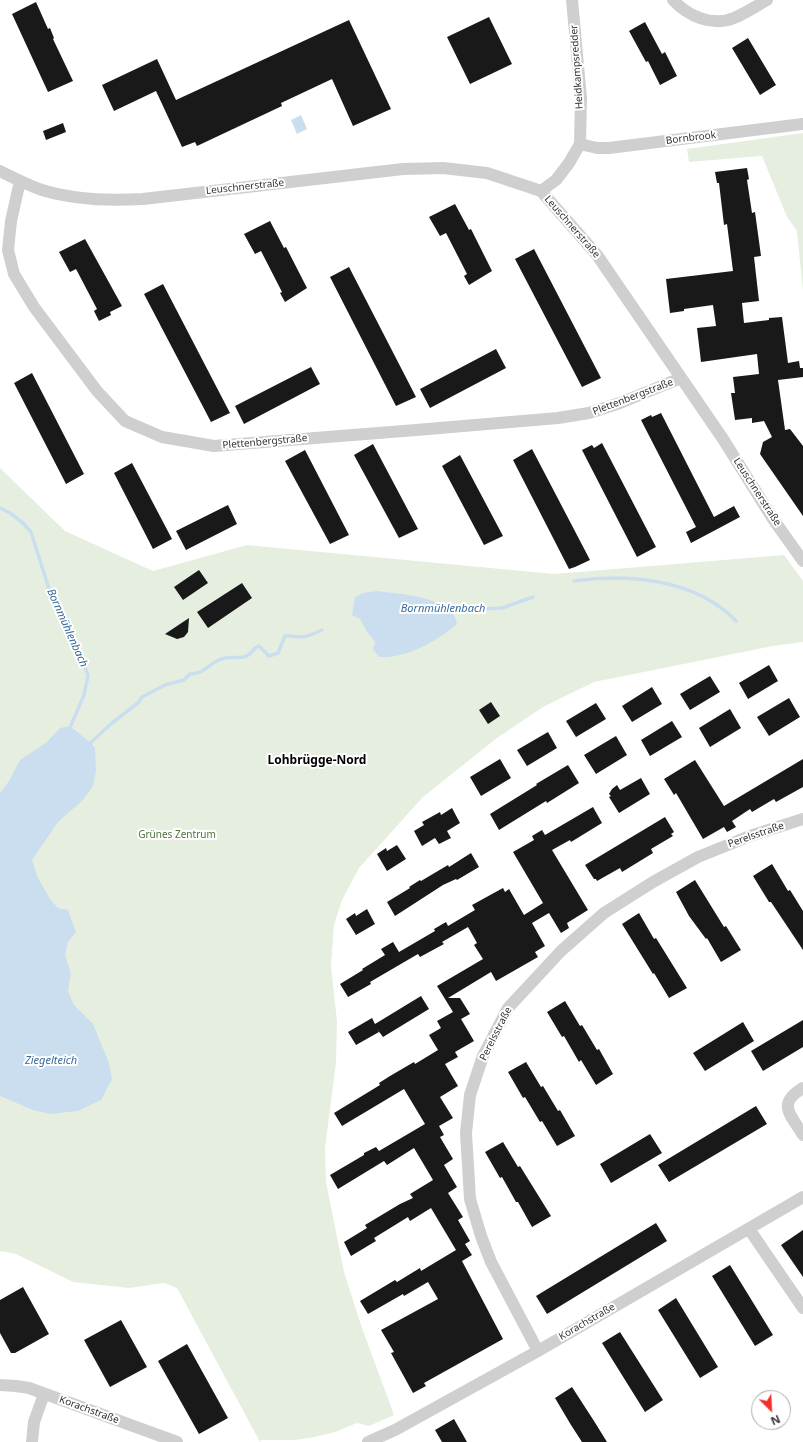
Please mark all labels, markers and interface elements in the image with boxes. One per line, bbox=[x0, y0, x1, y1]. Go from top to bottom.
street label: Heidkampsredder bbox=[568, 24, 586, 110]
street label: Bornbrook bbox=[665, 129, 717, 147]
street label: Leuschnerstraße bbox=[205, 177, 285, 197]
street label: Leuschnerstraße bbox=[542, 193, 602, 261]
street label: Plettenbergstraße bbox=[591, 376, 675, 418]
street label: Plettenbergstraße bbox=[222, 432, 308, 452]
street label: Leuschnerstraße bbox=[731, 456, 783, 528]
water label: Bornmühlenbach bbox=[44, 587, 90, 669]
water label: Bornmühlenbach bbox=[401, 602, 485, 616]
district label: Lohbrügge-Nord bbox=[268, 754, 366, 768]
street label: Perelsstraße bbox=[726, 820, 786, 850]
park label: Grünes Zentrum bbox=[138, 829, 216, 841]
street label: Perelsstraße bbox=[477, 1005, 515, 1063]
water label: Ziegelteich bbox=[25, 1054, 77, 1068]
street label: Korachstraße bbox=[557, 1301, 617, 1343]
north arrow bbox=[751, 1390, 791, 1430]
street label: Korachstraße bbox=[58, 1394, 120, 1426]
text: N bbox=[769, 1412, 783, 1429]

